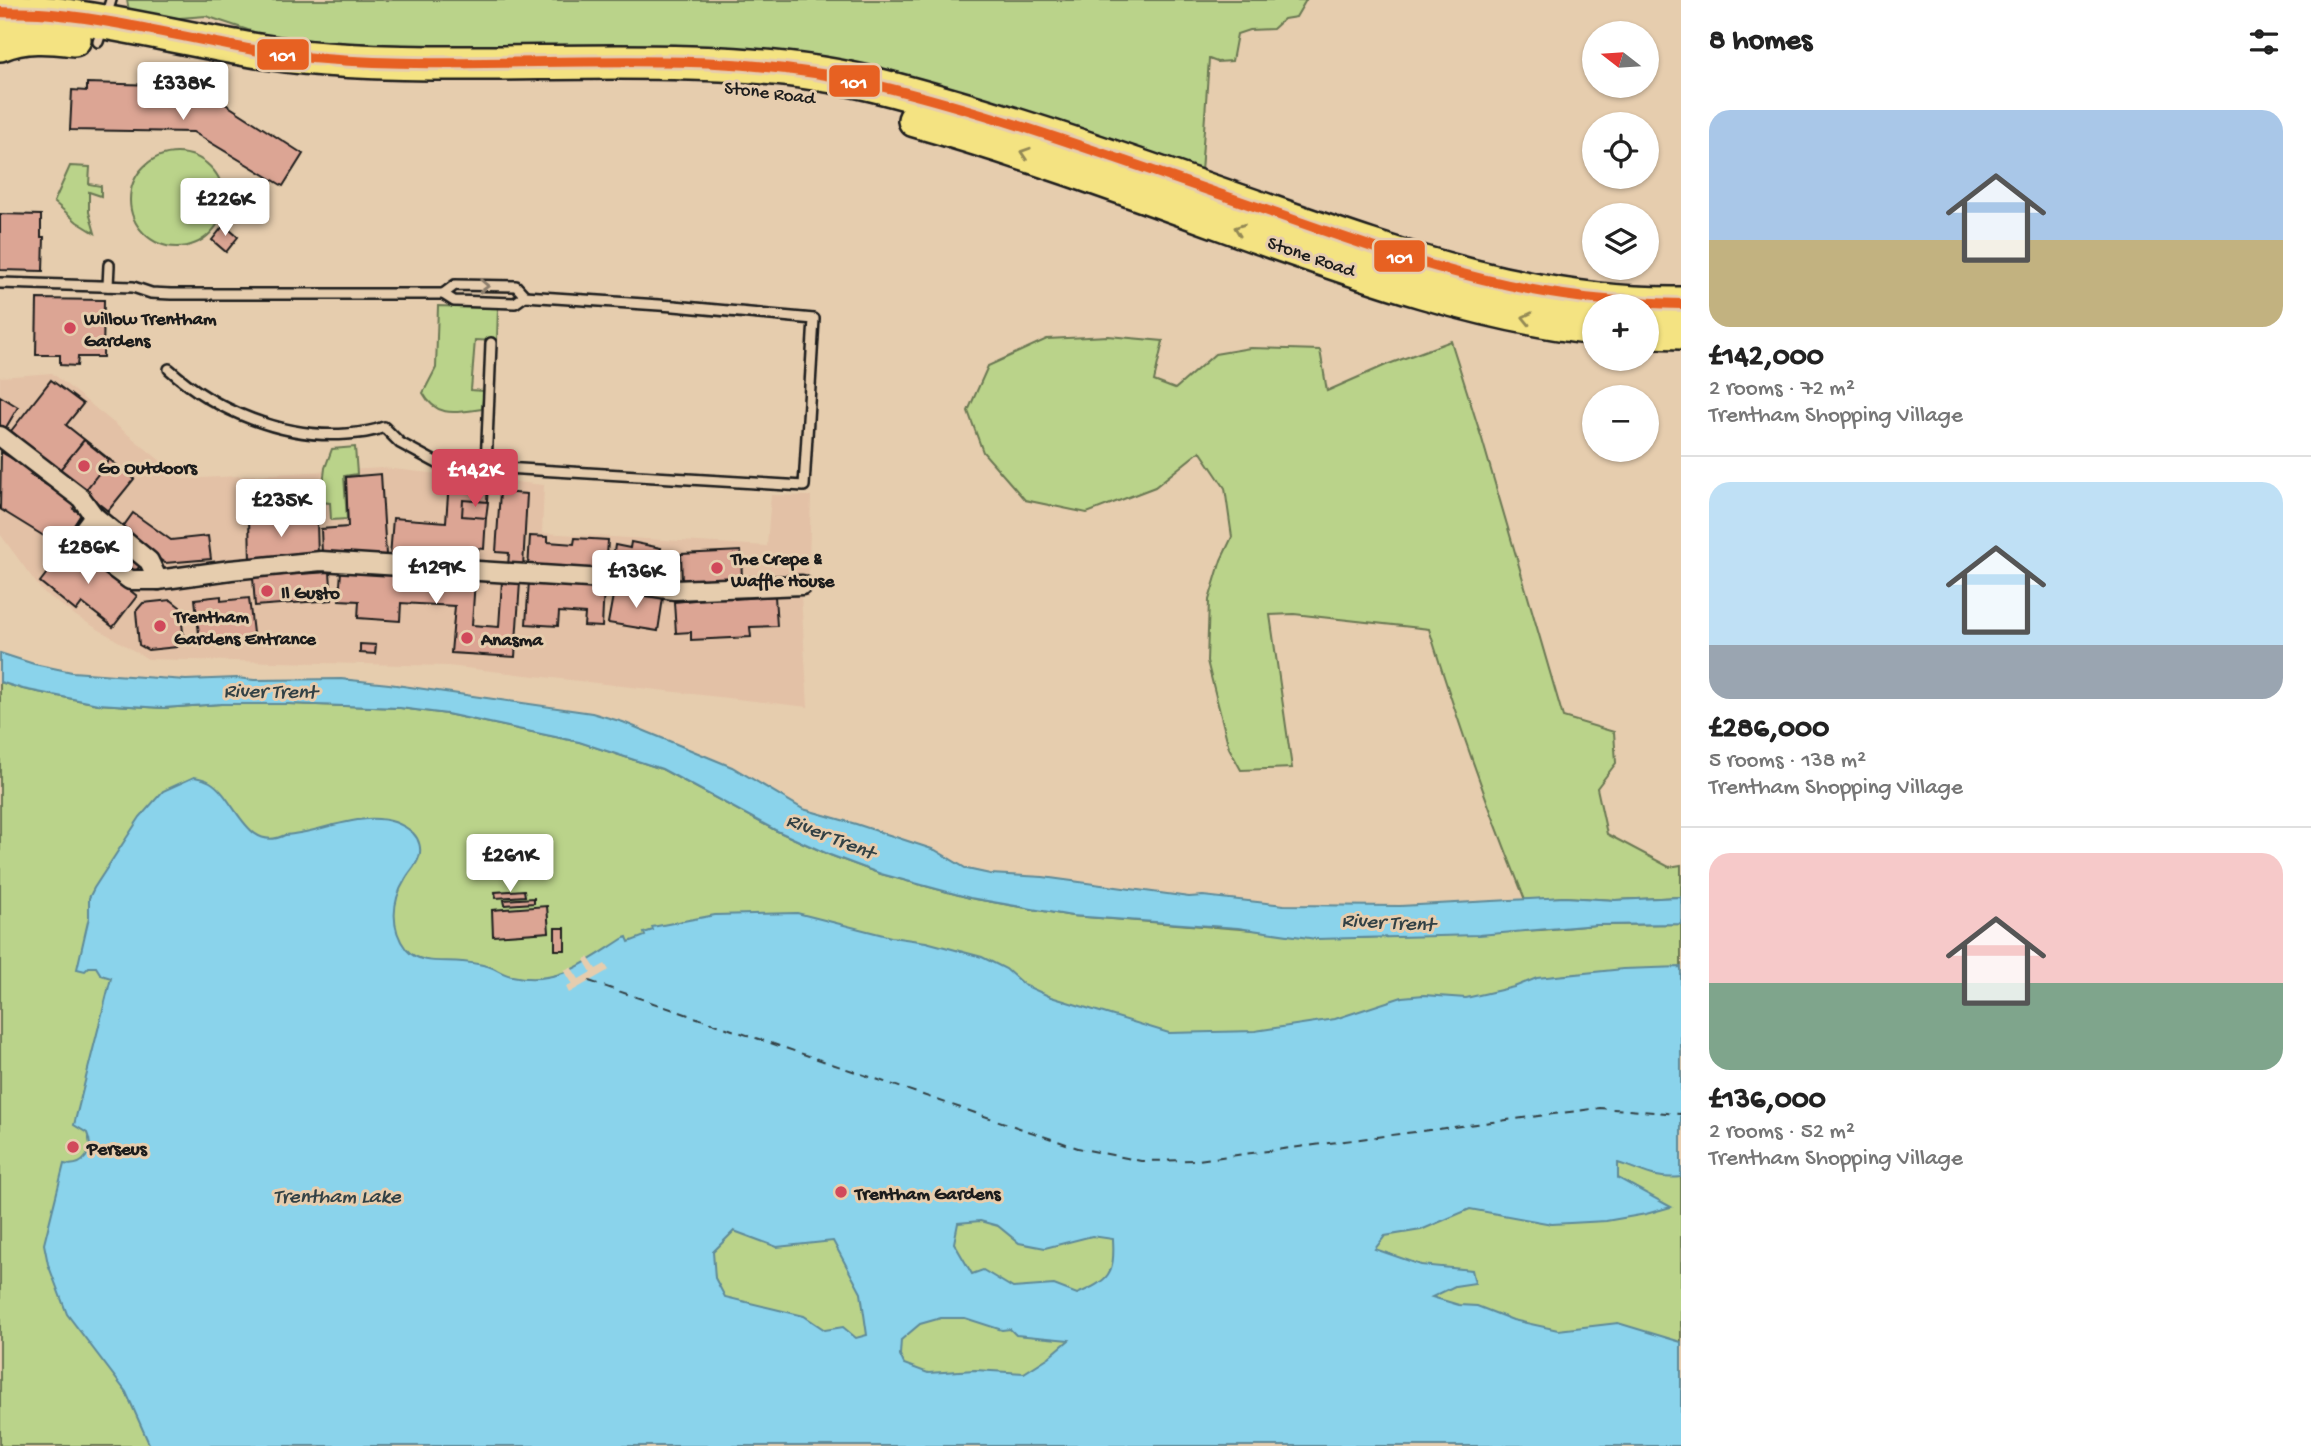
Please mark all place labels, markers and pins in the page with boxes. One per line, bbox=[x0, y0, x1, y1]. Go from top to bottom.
pin: £338K bbox=[134, 62, 232, 122]
pin: £226K bbox=[176, 178, 274, 238]
place label: Willow Trentham Gardens bbox=[83, 309, 217, 354]
marker: Willow Trentham Gardens bbox=[62, 320, 78, 336]
pin: £142K bbox=[426, 449, 524, 509]
marker: Go Outdoors bbox=[76, 458, 92, 474]
place label: Go Outdoors bbox=[98, 458, 198, 481]
pin: £235K bbox=[232, 480, 330, 539]
pin: £286K bbox=[39, 526, 137, 586]
pin: £129K bbox=[387, 546, 485, 606]
place label: The Crepe & Waffle House bbox=[729, 549, 835, 594]
pin: £136K bbox=[587, 550, 685, 610]
marker: The Crepe & Waffle House bbox=[709, 560, 725, 576]
marker: Il Gusto bbox=[259, 583, 275, 599]
place label: Il Gusto bbox=[281, 583, 340, 606]
place label: Trentham Gardens Entrance bbox=[172, 607, 317, 652]
marker: Trentham Gardens Entrance bbox=[152, 618, 168, 634]
marker: Anasma bbox=[459, 630, 475, 646]
place label: Anasma bbox=[480, 630, 544, 653]
pin: £261K bbox=[461, 834, 559, 894]
marker: Perseus bbox=[65, 1139, 81, 1155]
place label: Perseus bbox=[86, 1139, 148, 1162]
marker: Trentham Gardens bbox=[833, 1184, 849, 1200]
place label: Trentham Gardens bbox=[853, 1184, 1002, 1207]

